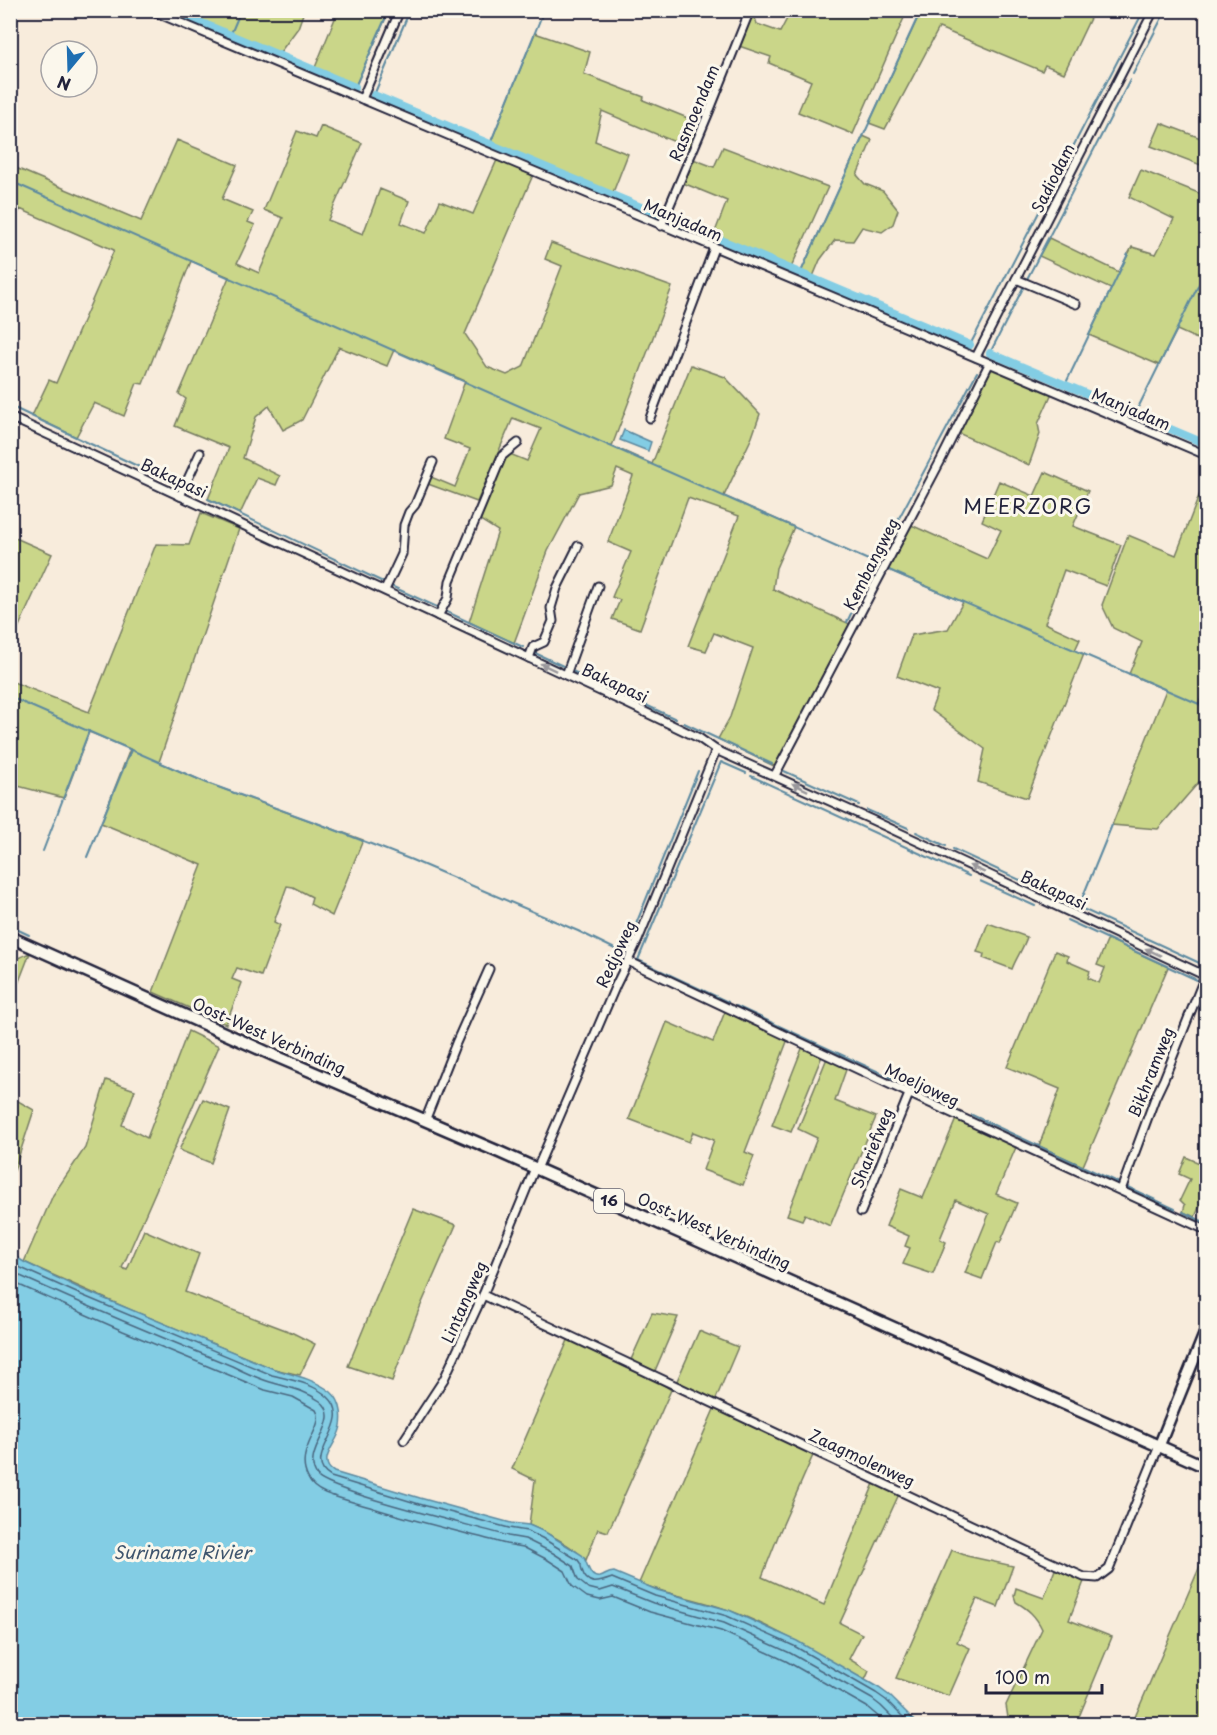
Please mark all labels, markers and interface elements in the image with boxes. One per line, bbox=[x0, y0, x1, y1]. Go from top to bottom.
north arrow bbox=[39, 39, 99, 99]
street label: Rasmoendam bbox=[662, 60, 724, 165]
text: N bbox=[54, 71, 74, 98]
street label: Sadiodam bbox=[1024, 139, 1080, 217]
street label: Manjadam bbox=[640, 192, 727, 246]
street label: Manjadam bbox=[1088, 381, 1175, 435]
street label: Bakapasi bbox=[137, 451, 212, 503]
district label: MEERZORG bbox=[963, 491, 1093, 521]
street label: Kembangweg bbox=[836, 513, 904, 614]
street label: Bakapasi bbox=[578, 656, 653, 708]
one-way arrow bbox=[540, 663, 557, 672]
one-way arrow bbox=[791, 782, 809, 791]
street label: Bakapasi bbox=[1017, 863, 1092, 915]
one-way arrow bbox=[968, 865, 985, 874]
street label: Redjoweg bbox=[589, 916, 641, 991]
one-way arrow bbox=[1145, 947, 1162, 956]
street label: Oost-West Verbinding bbox=[189, 990, 350, 1080]
street label: Bikhramweg bbox=[1121, 1023, 1179, 1121]
street label: Moeljoweg bbox=[881, 1056, 964, 1112]
street label: Shariefweg bbox=[844, 1104, 898, 1192]
street label: Oost-West Verbinding bbox=[634, 1185, 795, 1275]
road number: 16 bbox=[594, 1189, 624, 1213]
street label: Lintangweg bbox=[434, 1257, 492, 1347]
street label: Zaagmolenweg bbox=[806, 1422, 919, 1492]
water label: Suriname Rivier bbox=[113, 1538, 253, 1565]
scale bar bbox=[986, 1657, 1102, 1695]
text: 100 m bbox=[995, 1663, 1050, 1690]

